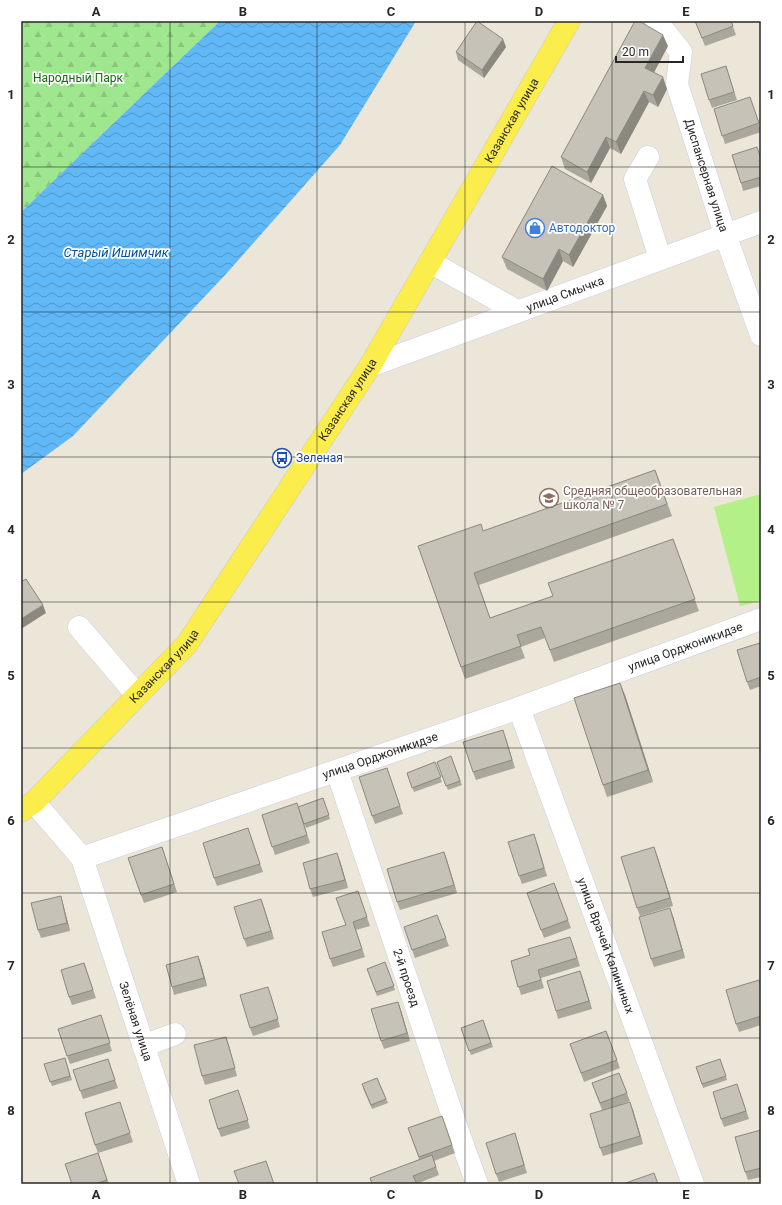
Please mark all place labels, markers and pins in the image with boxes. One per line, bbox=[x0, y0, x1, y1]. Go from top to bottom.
shop icon: Автодоктор bbox=[524, 217, 546, 239]
place label: Автодоктор bbox=[549, 221, 616, 235]
bus stop icon: Зеленая bbox=[271, 447, 293, 469]
place label: Зеленая bbox=[296, 451, 343, 465]
place label: Средняя общеобразовательная школа № 7 bbox=[563, 484, 742, 512]
school or university icon: Средняя общеобразовательная школа № 7 bbox=[538, 487, 560, 509]

